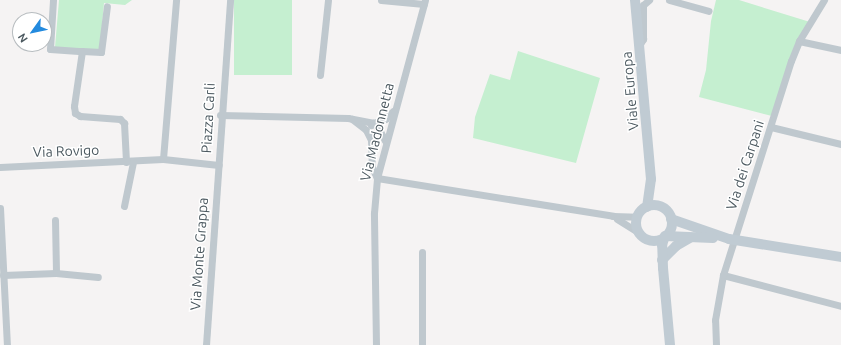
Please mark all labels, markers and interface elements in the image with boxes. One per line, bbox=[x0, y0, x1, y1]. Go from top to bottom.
north arrow bbox=[12, 12, 52, 52]
text: N bbox=[16, 31, 30, 45]
street label: Viale Europa bbox=[618, 51, 642, 131]
street label: Via Madonnetta bbox=[357, 81, 397, 183]
street label: Piazza Carli bbox=[198, 82, 218, 154]
street label: Via dei Carpani bbox=[723, 118, 767, 212]
street label: Via Rovigo bbox=[32, 141, 100, 161]
street label: Via Monte Grappa bbox=[187, 197, 211, 311]

